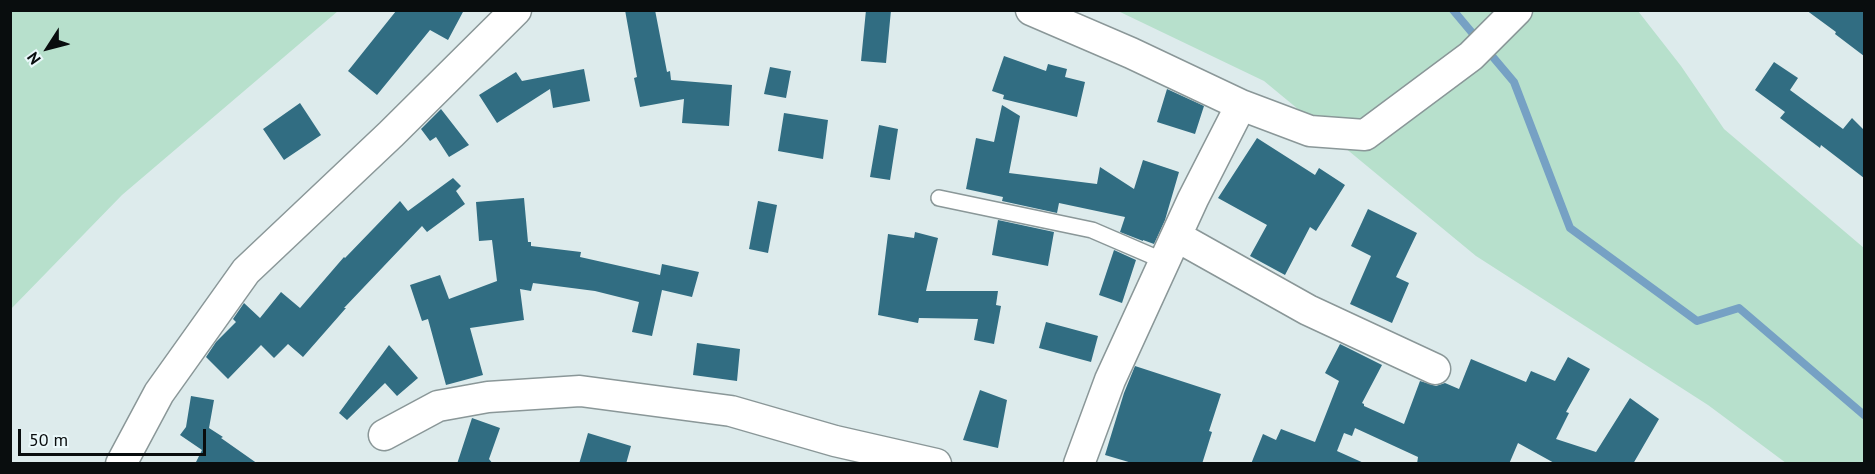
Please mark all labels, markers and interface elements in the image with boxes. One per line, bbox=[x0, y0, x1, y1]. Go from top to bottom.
north arrow bbox=[18, 18, 78, 78]
text: N bbox=[22, 48, 45, 69]
scale bar bbox=[21, 417, 208, 455]
text: 50 m bbox=[29, 428, 68, 451]

